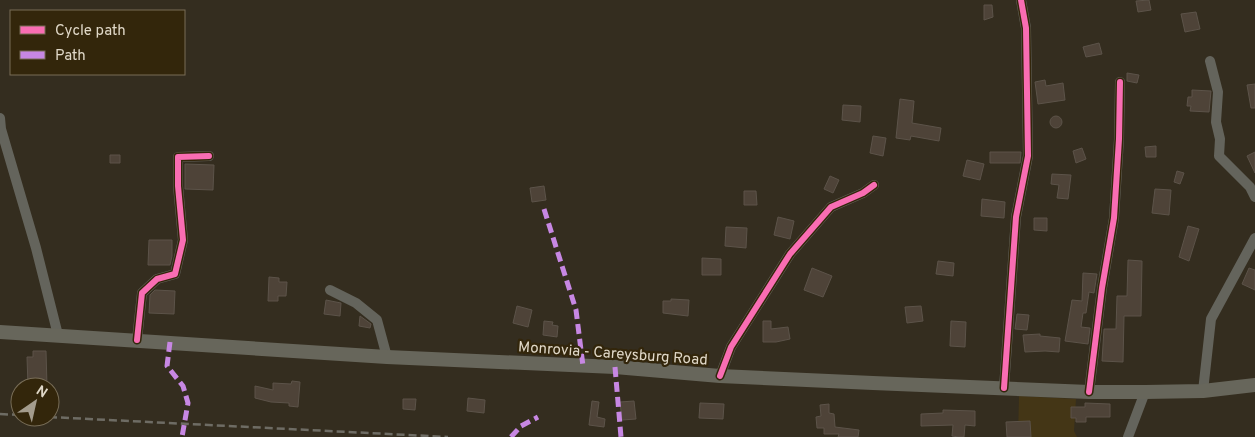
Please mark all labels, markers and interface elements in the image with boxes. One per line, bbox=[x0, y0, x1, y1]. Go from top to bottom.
legend bbox=[10, 10, 185, 75]
text: Cycle path bbox=[55, 22, 126, 41]
text: Path bbox=[55, 47, 86, 66]
street label: Monrovia - Careysburg Road bbox=[517, 338, 708, 371]
north arrow bbox=[10, 377, 60, 427]
text: N bbox=[33, 383, 50, 402]

